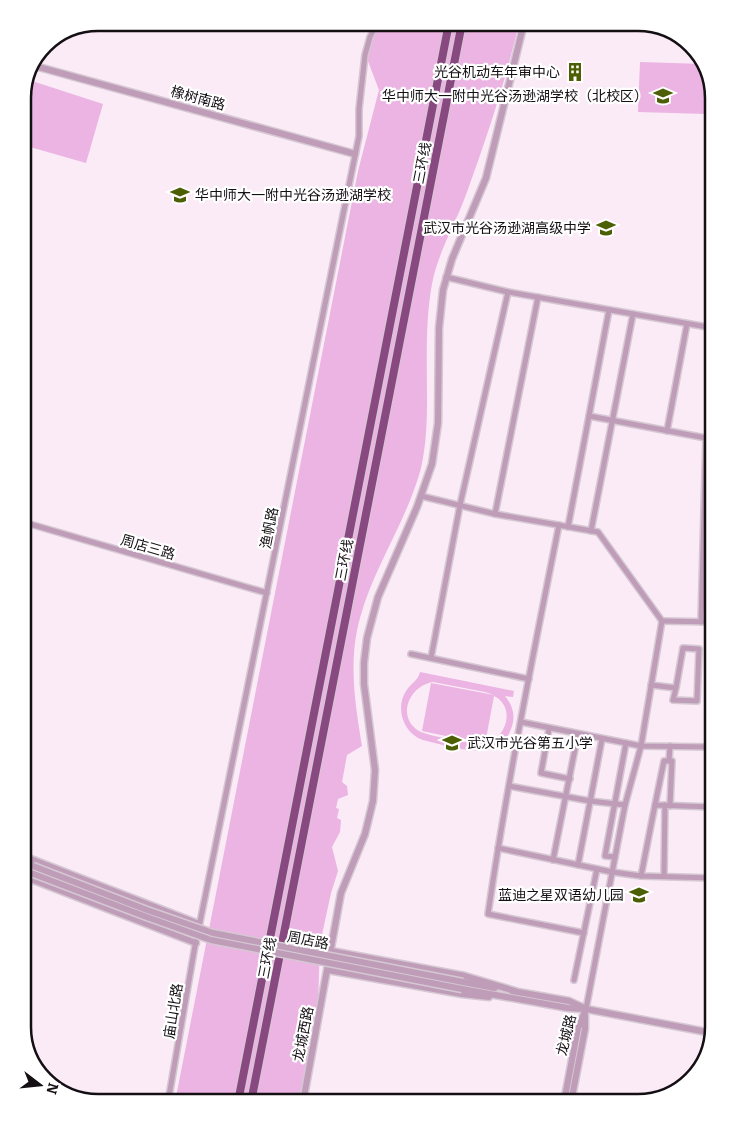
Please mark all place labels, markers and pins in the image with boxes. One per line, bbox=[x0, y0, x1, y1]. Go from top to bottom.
building icon: 光谷机动车年审中心 bbox=[564, 61, 586, 83]
place label: 光谷机动车年审中心 bbox=[434, 64, 560, 81]
school or university icon: 华中师大一附中光谷汤逊湖学校（北校区） bbox=[652, 85, 674, 107]
place label: 华中师大一附中光谷汤逊湖学校（北校区） bbox=[382, 88, 648, 105]
school or university icon: 华中师大一附中光谷汤逊湖学校 bbox=[169, 184, 191, 206]
place label: 华中师大一附中光谷汤逊湖学校 bbox=[195, 187, 391, 204]
school or university icon: 武汉市光谷汤逊湖高级中学 bbox=[595, 217, 617, 239]
place label: 武汉市光谷汤逊湖高级中学 bbox=[423, 220, 591, 237]
school or university icon: 武汉市光谷第五小学 bbox=[441, 732, 463, 754]
place label: 武汉市光谷第五小学 bbox=[467, 735, 593, 752]
school or university icon: 蓝迪之星双语幼儿园 bbox=[628, 884, 650, 906]
place label: 蓝迪之星双语幼儿园 bbox=[498, 887, 624, 904]

